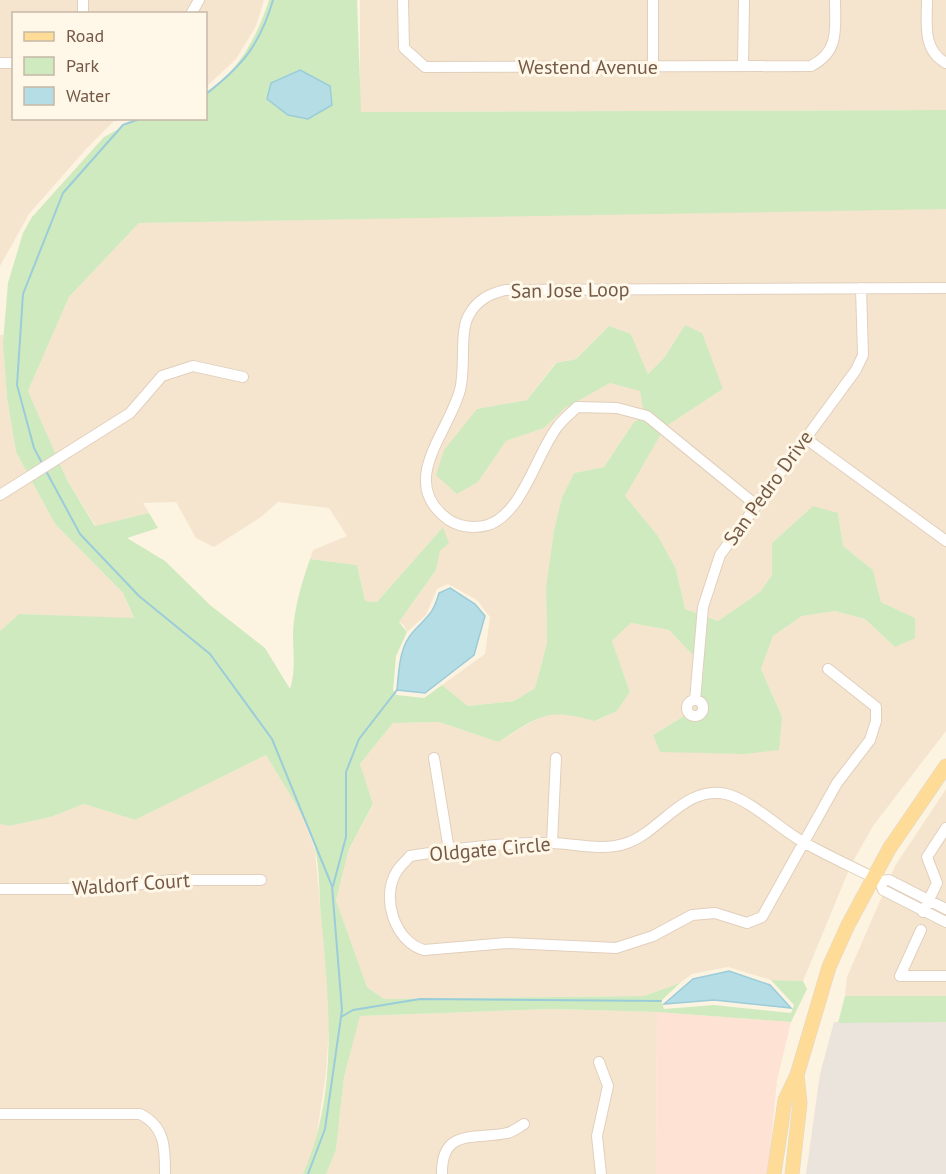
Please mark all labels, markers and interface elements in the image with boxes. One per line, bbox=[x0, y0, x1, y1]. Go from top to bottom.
legend bbox=[12, 12, 207, 120]
text: Road bbox=[66, 24, 104, 47]
text: Park bbox=[66, 54, 99, 77]
street label: Westend Avenue bbox=[518, 54, 658, 80]
text: Water bbox=[66, 84, 110, 107]
street label: San Jose Loop bbox=[510, 276, 630, 304]
street label: San Pedro Drive bbox=[718, 425, 818, 551]
street label: Oldgate Circle bbox=[428, 831, 552, 867]
street label: Waldorf Court bbox=[71, 867, 191, 901]

